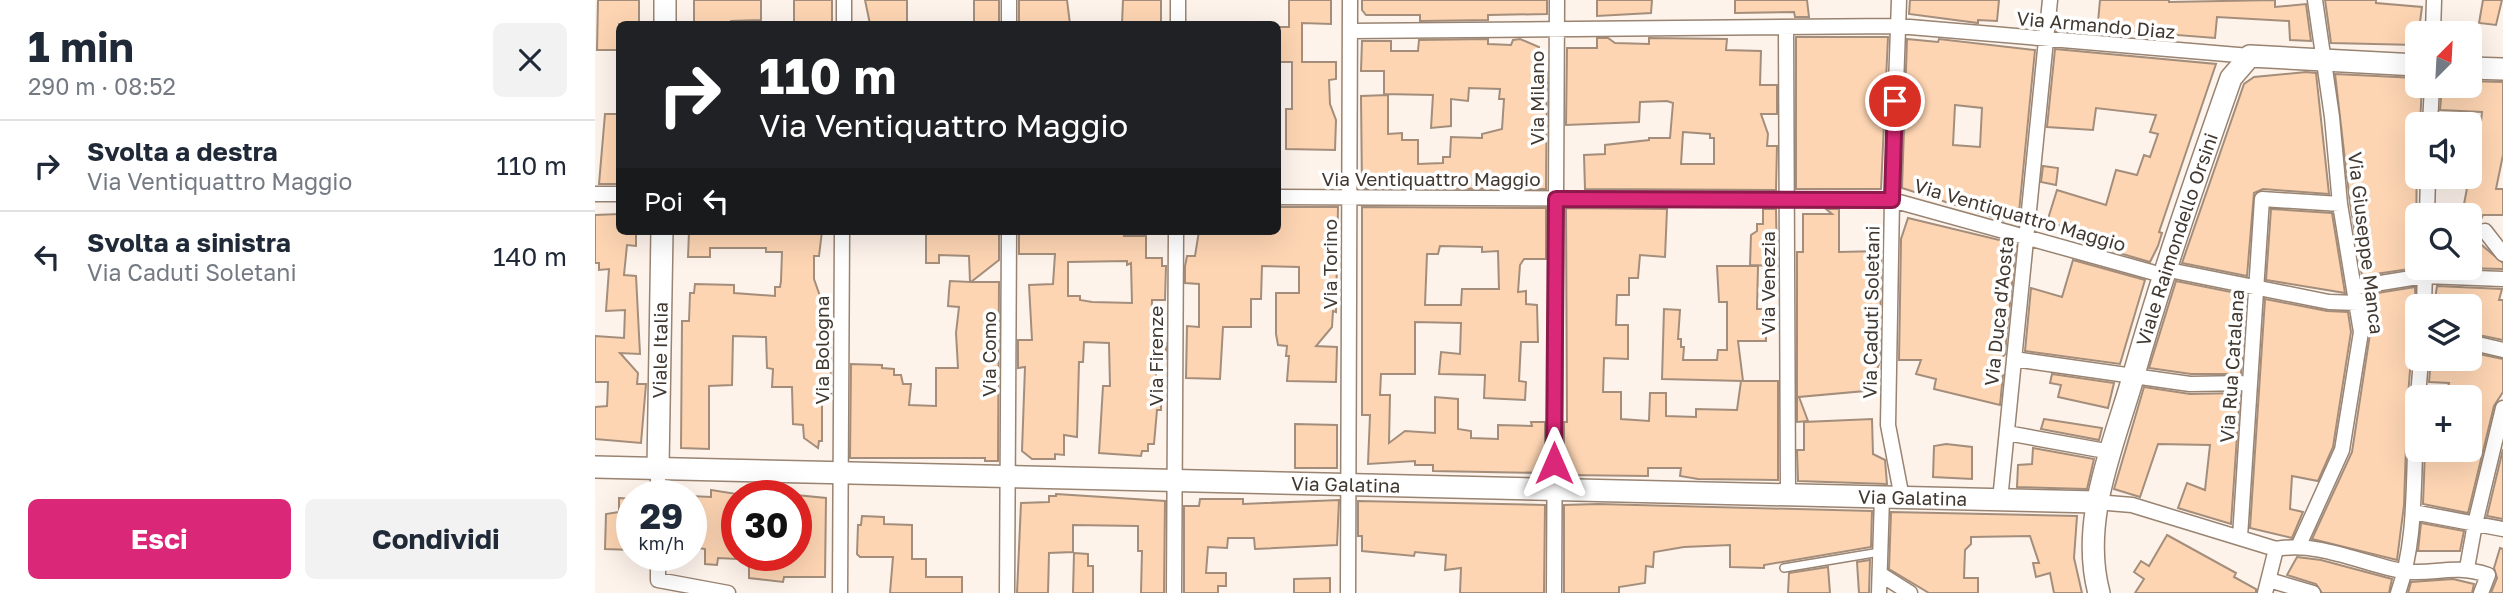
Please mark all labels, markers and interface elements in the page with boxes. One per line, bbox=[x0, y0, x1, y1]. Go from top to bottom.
street label: Via Armando Diaz bbox=[2016, 6, 2176, 43]
text: 1 min bbox=[28, 21, 134, 71]
north arrow bbox=[2405, 21, 2481, 98]
map controls bbox=[2405, 21, 2482, 462]
button: close bbox=[493, 23, 567, 97]
text: 110 m bbox=[759, 46, 896, 105]
icon: right bbox=[644, 49, 735, 140]
street label: Via Milano bbox=[1525, 51, 1548, 145]
pin bbox=[1865, 71, 1925, 131]
text: 290 m · 08:52 bbox=[28, 72, 176, 100]
icon: arrive bbox=[1876, 82, 1914, 120]
text: Via Ventiquattro Maggio bbox=[759, 106, 1128, 144]
button: sound bbox=[2405, 112, 2482, 189]
street label: Viale Raimondello Orsini bbox=[2131, 130, 2222, 349]
text: Svolta a destra bbox=[87, 136, 278, 167]
icon: right bbox=[28, 147, 66, 185]
text: 110 m bbox=[496, 150, 567, 181]
street label: Via Giuseppe Manca bbox=[2344, 151, 2389, 335]
text: Via Ventiquattro Maggio bbox=[87, 167, 352, 195]
street label: Via Ventiquattro Maggio bbox=[1321, 167, 1541, 190]
street label: Via Ventiquattro Maggio bbox=[1912, 173, 2129, 256]
icon: left bbox=[697, 182, 735, 220]
text: Poi bbox=[644, 186, 683, 217]
button: search bbox=[2405, 203, 2482, 280]
street label: Via Torino bbox=[1318, 219, 1341, 309]
street label: Via Caduti Soletani bbox=[1857, 225, 1884, 399]
text: Svolta a sinistra bbox=[87, 227, 291, 258]
street label: Via Venezia bbox=[1756, 231, 1779, 335]
street label: Via Duca d'Aosta bbox=[1979, 235, 2018, 387]
icon: left bbox=[28, 238, 66, 276]
text: 140 m bbox=[493, 241, 567, 272]
text: Via Caduti Soletani bbox=[87, 258, 297, 286]
street label: Via Rua Catalana bbox=[2215, 288, 2248, 444]
button: layers bbox=[2405, 294, 2482, 371]
street label: Via Bologna bbox=[810, 296, 833, 404]
street label: Viale Italia bbox=[647, 302, 672, 398]
street label: Via Firenze bbox=[1144, 306, 1167, 406]
street label: Via Como bbox=[977, 311, 1000, 397]
button: + bbox=[2405, 385, 2482, 462]
position arrow bbox=[1517, 426, 1591, 500]
street label: Via Galatina bbox=[1291, 471, 1401, 497]
speed limit sign: 30 bbox=[721, 480, 812, 571]
street label: Via Galatina bbox=[1858, 484, 1968, 510]
text: 29 bbox=[640, 495, 683, 537]
button: Esci bbox=[28, 499, 291, 579]
button: Condividi bbox=[305, 499, 567, 579]
text: km/h bbox=[639, 532, 684, 554]

